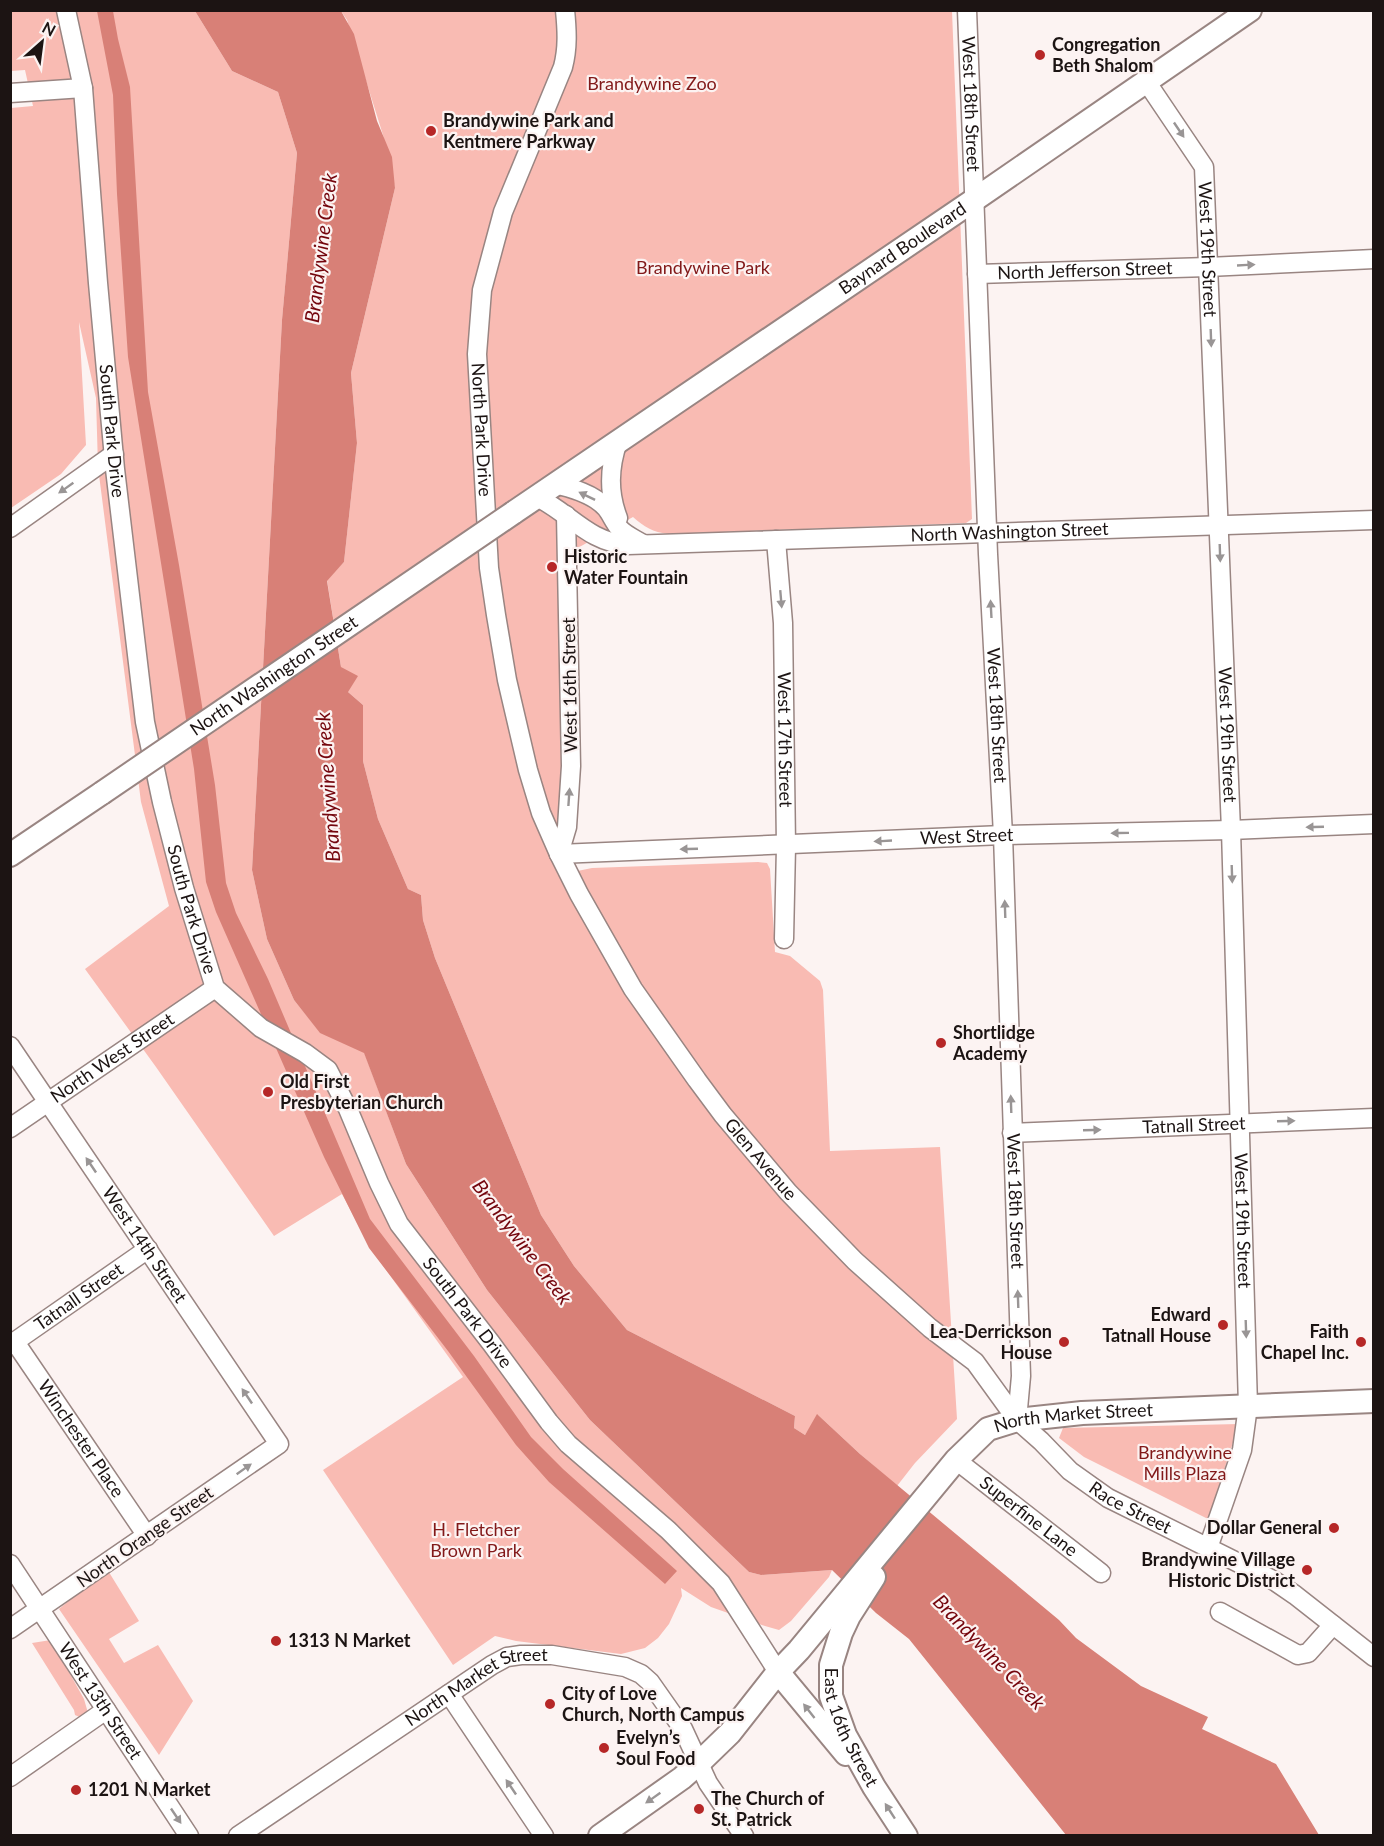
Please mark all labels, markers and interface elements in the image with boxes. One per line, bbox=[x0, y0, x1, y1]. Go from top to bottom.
north arrow bbox=[12, 12, 72, 72]
text: N bbox=[39, 17, 59, 40]
place label: Congregation Beth Shalom bbox=[1052, 33, 1160, 76]
street label: West 18th Street bbox=[958, 36, 985, 173]
marker: Congregation Beth Shalom bbox=[1033, 48, 1047, 62]
park label: Brandywine Zoo bbox=[587, 72, 717, 94]
place label: Brandywine Park and Kentmere Parkway bbox=[443, 109, 614, 152]
one-way arrow bbox=[1173, 121, 1185, 137]
marker: Brandywine Park and Kentmere Parkway bbox=[424, 124, 438, 138]
water label: Brandywine Creek bbox=[299, 171, 341, 324]
street label: West 19th Street bbox=[1195, 181, 1222, 318]
street label: Baynard Boulevard bbox=[834, 197, 970, 299]
park label: Brandywine Park bbox=[636, 256, 771, 278]
street label: North Jefferson Street bbox=[997, 256, 1173, 283]
one-way arrow bbox=[1236, 261, 1255, 270]
one-way arrow bbox=[1206, 328, 1216, 347]
street label: North Park Drive bbox=[468, 362, 497, 497]
street label: South Park Drive bbox=[95, 363, 130, 499]
one-way arrow bbox=[59, 482, 75, 494]
one-way arrow bbox=[579, 491, 596, 500]
street label: North Washington Street bbox=[910, 517, 1109, 546]
one-way arrow bbox=[1215, 544, 1224, 563]
place label: Historic Water Fountain bbox=[564, 545, 688, 588]
marker: Historic Water Fountain bbox=[545, 560, 559, 574]
one-way arrow bbox=[776, 589, 786, 608]
one-way arrow bbox=[987, 599, 996, 618]
street label: North Washington Street bbox=[185, 610, 362, 740]
street label: West 16th Street bbox=[557, 617, 581, 753]
street label: West 18th Street bbox=[983, 647, 1012, 784]
street label: West 19th Street bbox=[1214, 667, 1242, 803]
street label: West 17th Street bbox=[774, 672, 797, 808]
water label: Brandywine Creek bbox=[310, 711, 344, 863]
one-way arrow bbox=[564, 787, 574, 806]
one-way arrow bbox=[1306, 822, 1325, 831]
street label: West Street bbox=[919, 823, 1014, 849]
one-way arrow bbox=[1111, 828, 1130, 837]
one-way arrow bbox=[874, 836, 893, 845]
street label: South Park Drive bbox=[163, 842, 222, 976]
one-way arrow bbox=[679, 845, 698, 854]
one-way arrow bbox=[1227, 865, 1237, 884]
one-way arrow bbox=[1000, 899, 1010, 918]
street label: North West Street bbox=[46, 1007, 178, 1107]
place label: Shortlidge Academy bbox=[952, 1021, 1035, 1064]
marker: Shortlidge Academy bbox=[934, 1036, 948, 1050]
place label: Old First Presbyterian Church bbox=[280, 1070, 443, 1113]
marker: Old First Presbyterian Church bbox=[261, 1085, 275, 1099]
one-way arrow bbox=[1006, 1094, 1016, 1113]
street label: Tatnall Street bbox=[1142, 1111, 1246, 1138]
street label: Glen Avenue bbox=[720, 1113, 802, 1204]
one-way arrow bbox=[1277, 1117, 1296, 1126]
one-way arrow bbox=[1082, 1125, 1101, 1134]
street label: West 18th Street bbox=[1003, 1133, 1029, 1270]
street label: West 19th Street bbox=[1231, 1152, 1257, 1289]
one-way arrow bbox=[85, 1156, 96, 1173]
water label: Brandywine Creek bbox=[468, 1174, 578, 1309]
street label: West 14th Street bbox=[98, 1182, 193, 1307]
street label: South Park Drive bbox=[419, 1252, 518, 1372]
street label: Tatnall Street bbox=[30, 1257, 128, 1335]
one-way arrow bbox=[1013, 1289, 1023, 1308]
place label: Edward Tatnall House bbox=[1102, 1303, 1211, 1346]
marker: Edward Tatnall House bbox=[1216, 1318, 1230, 1332]
one-way arrow bbox=[1241, 1319, 1251, 1338]
place label: Lea-Derrickson House bbox=[930, 1320, 1052, 1363]
place label: Faith Chapel Inc. bbox=[1261, 1320, 1349, 1363]
marker: Lea-Derrickson House bbox=[1057, 1335, 1071, 1349]
marker: Faith Chapel Inc. bbox=[1354, 1335, 1368, 1349]
street label: Winchester Place bbox=[34, 1375, 129, 1501]
one-way arrow bbox=[241, 1388, 252, 1404]
street label: North Market Street bbox=[991, 1398, 1154, 1437]
park label: Brandywine Mills Plaza bbox=[1138, 1441, 1232, 1484]
one-way arrow bbox=[236, 1464, 252, 1475]
street label: Superfine Lane bbox=[976, 1471, 1083, 1561]
street label: Race Street bbox=[1085, 1476, 1176, 1538]
street label: North Orange Street bbox=[72, 1480, 217, 1592]
place label: Dollar General bbox=[1207, 1516, 1322, 1538]
park label: H. Fletcher Brown Park bbox=[430, 1518, 523, 1561]
marker: Dollar General bbox=[1327, 1521, 1341, 1535]
place label: Brandywine Village Historic District bbox=[1141, 1548, 1295, 1591]
marker: Brandywine Village Historic District bbox=[1300, 1563, 1314, 1577]
water label: Brandywine Creek bbox=[929, 1589, 1051, 1714]
place label: 1313 N Market bbox=[288, 1629, 411, 1651]
marker: 1313 N Market bbox=[269, 1634, 283, 1648]
street label: West 13th Street bbox=[55, 1638, 148, 1764]
street label: North Market Street bbox=[401, 1643, 548, 1730]
street label: East 16th Street bbox=[821, 1668, 884, 1791]
place label: City of Love Church, North Campus bbox=[562, 1682, 744, 1725]
marker: City of Love Church, North Campus bbox=[543, 1697, 557, 1711]
one-way arrow bbox=[803, 1703, 816, 1719]
place label: Evelyn’s Soul Food bbox=[616, 1726, 695, 1769]
marker: Evelyn’s Soul Food bbox=[597, 1741, 611, 1755]
place label: 1201 N Market bbox=[88, 1778, 211, 1800]
one-way arrow bbox=[506, 1779, 517, 1795]
marker: 1201 N Market bbox=[69, 1783, 83, 1797]
place label: The Church of St. Patrick bbox=[711, 1787, 825, 1830]
one-way arrow bbox=[645, 1792, 661, 1804]
marker: The Church of St. Patrick bbox=[692, 1802, 706, 1816]
one-way arrow bbox=[884, 1804, 896, 1820]
one-way arrow bbox=[170, 1808, 181, 1824]

